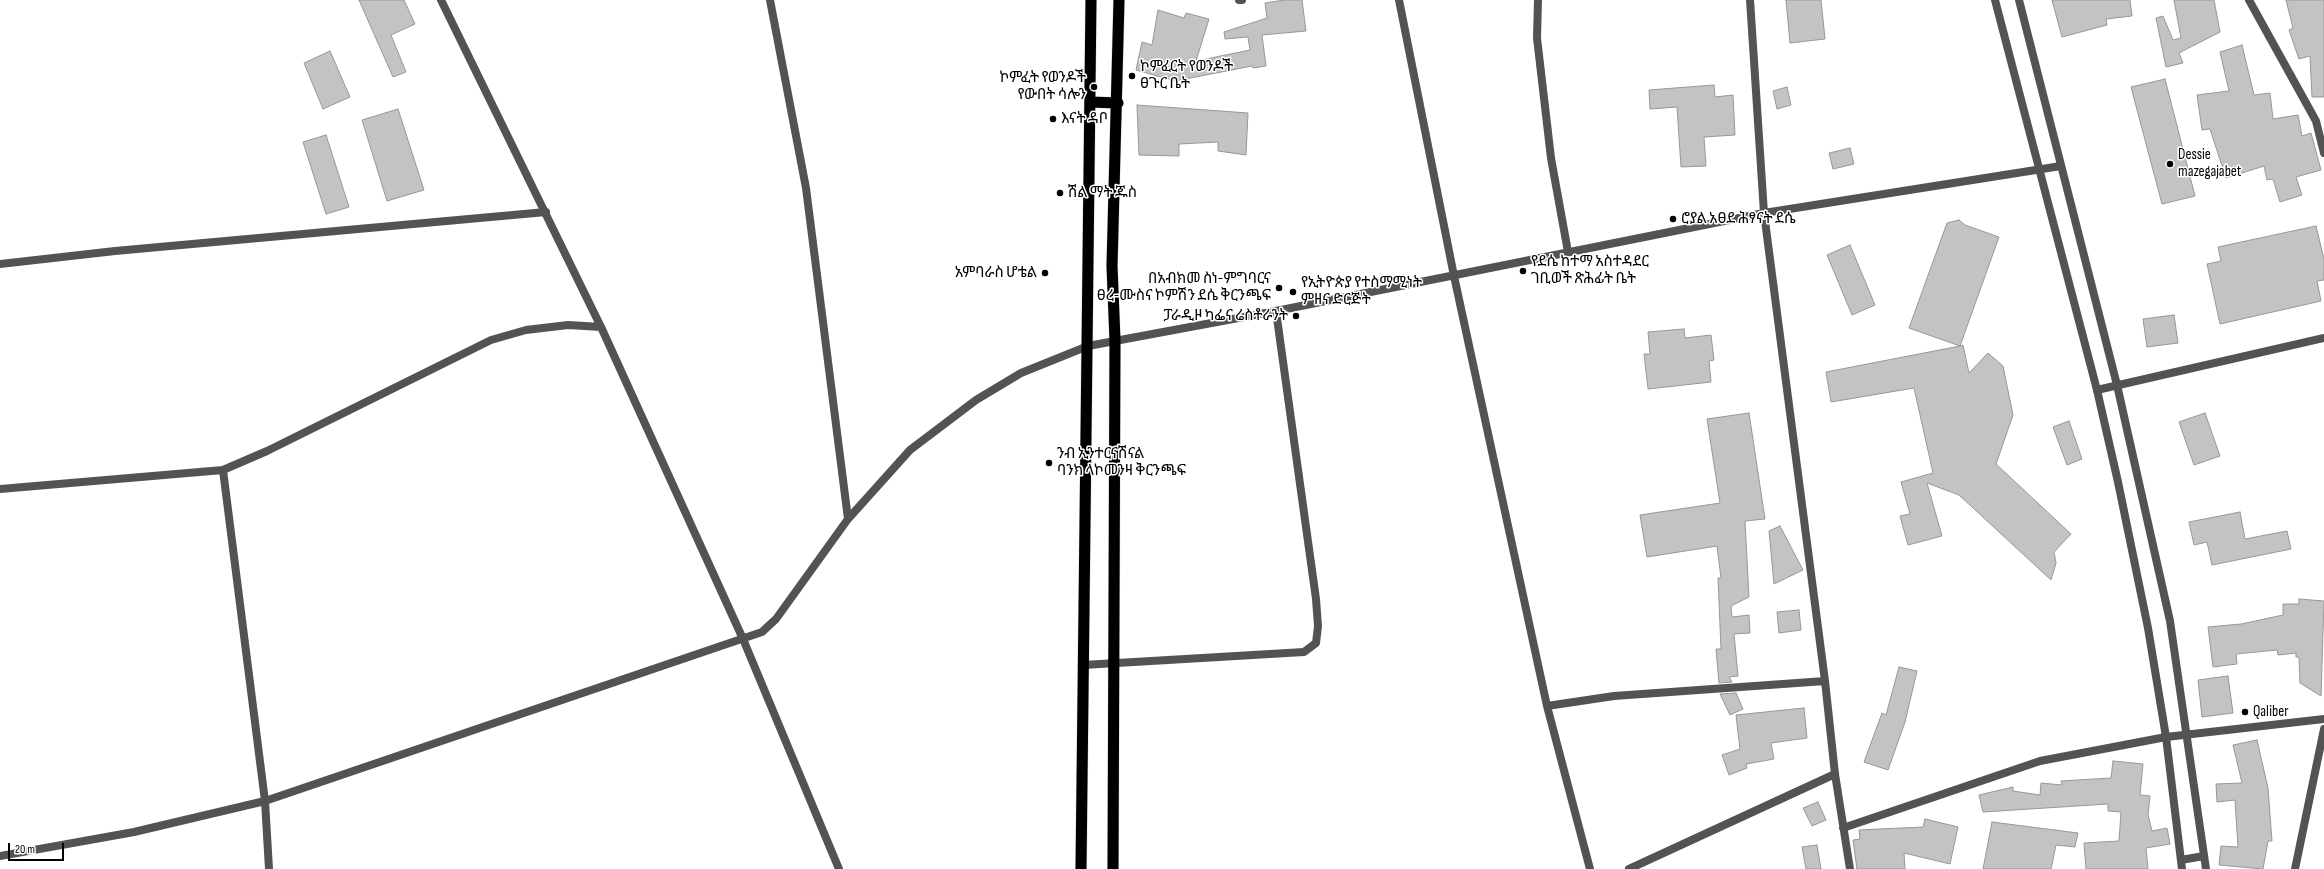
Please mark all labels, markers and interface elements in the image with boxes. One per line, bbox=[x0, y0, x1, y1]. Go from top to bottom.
place label: ኮምፈርት የወንዶች ፀጉር ቤት bbox=[1140, 58, 1233, 93]
place label: ኮምፈት የወንዶች የውበት ሳሎን bbox=[1000, 69, 1086, 104]
marker: ኮምፈርት የወንዶች ፀጉር ቤት bbox=[1127, 71, 1137, 81]
marker: ኮምፈት የወንዶች የውበት ሳሎን bbox=[1089, 82, 1099, 92]
place label: እናት ዳቦ bbox=[1061, 110, 1108, 128]
marker: እናት ዳቦ bbox=[1048, 114, 1058, 124]
place label: Dessie mazegajabet bbox=[2178, 146, 2241, 181]
marker: Dessie mazegajabet bbox=[2165, 159, 2175, 169]
place label: ሽል ማት ጁስ bbox=[1068, 184, 1137, 202]
marker: ሽል ማት ጁስ bbox=[1055, 188, 1065, 198]
place label: ሮያል አፀደ ሕፃናት ደሴ bbox=[1681, 210, 1796, 228]
marker: ሮያል አፀደ ሕፃናት ደሴ bbox=[1668, 214, 1678, 224]
place label: የደሴ ከተማ አስተዳደር ገቢወች ጽሕፊት ቤት bbox=[1531, 253, 1649, 288]
place label: አምባራስ ሆቴል bbox=[955, 264, 1037, 282]
marker: የደሴ ከተማ አስተዳደር ገቢወች ጽሕፊት ቤት bbox=[1518, 266, 1528, 276]
marker: አምባራስ ሆቴል bbox=[1040, 268, 1050, 278]
place label: በአብክመ ስነ-ምግባርና ፀረ-ሙስና ኮምሽን ደሴ ቅርንጫፍ bbox=[1097, 270, 1271, 305]
place label: የኢትዮጵያ የተስማሚነት ምዘና ድርጅት bbox=[1301, 274, 1422, 309]
marker: በአብክመ ስነ-ምግባርና ፀረ-ሙስና ኮምሽን ደሴ ቅርንጫፍ bbox=[1274, 283, 1284, 293]
marker: የኢትዮጵያ የተስማሚነት ምዘና ድርጅት bbox=[1288, 287, 1298, 297]
place label: ፓራዲዞ ካፌና ሬስቶራንት bbox=[1163, 307, 1288, 325]
marker: ፓራዲዞ ካፌና ሬስቶራንት bbox=[1291, 311, 1301, 321]
place label: ንብ ኢንተርናሽናል ባንክ ላኮመንዛ ቅርንጫፍ bbox=[1057, 445, 1186, 480]
marker: ንብ ኢንተርናሽናል ባንክ ላኮመንዛ ቅርንጫፍ bbox=[1044, 458, 1054, 468]
place label: Qaliber bbox=[2253, 703, 2288, 721]
marker: Qaliber bbox=[2240, 707, 2250, 717]
scale bar bbox=[10, 835, 66, 861]
text: 20 m bbox=[15, 842, 35, 857]

